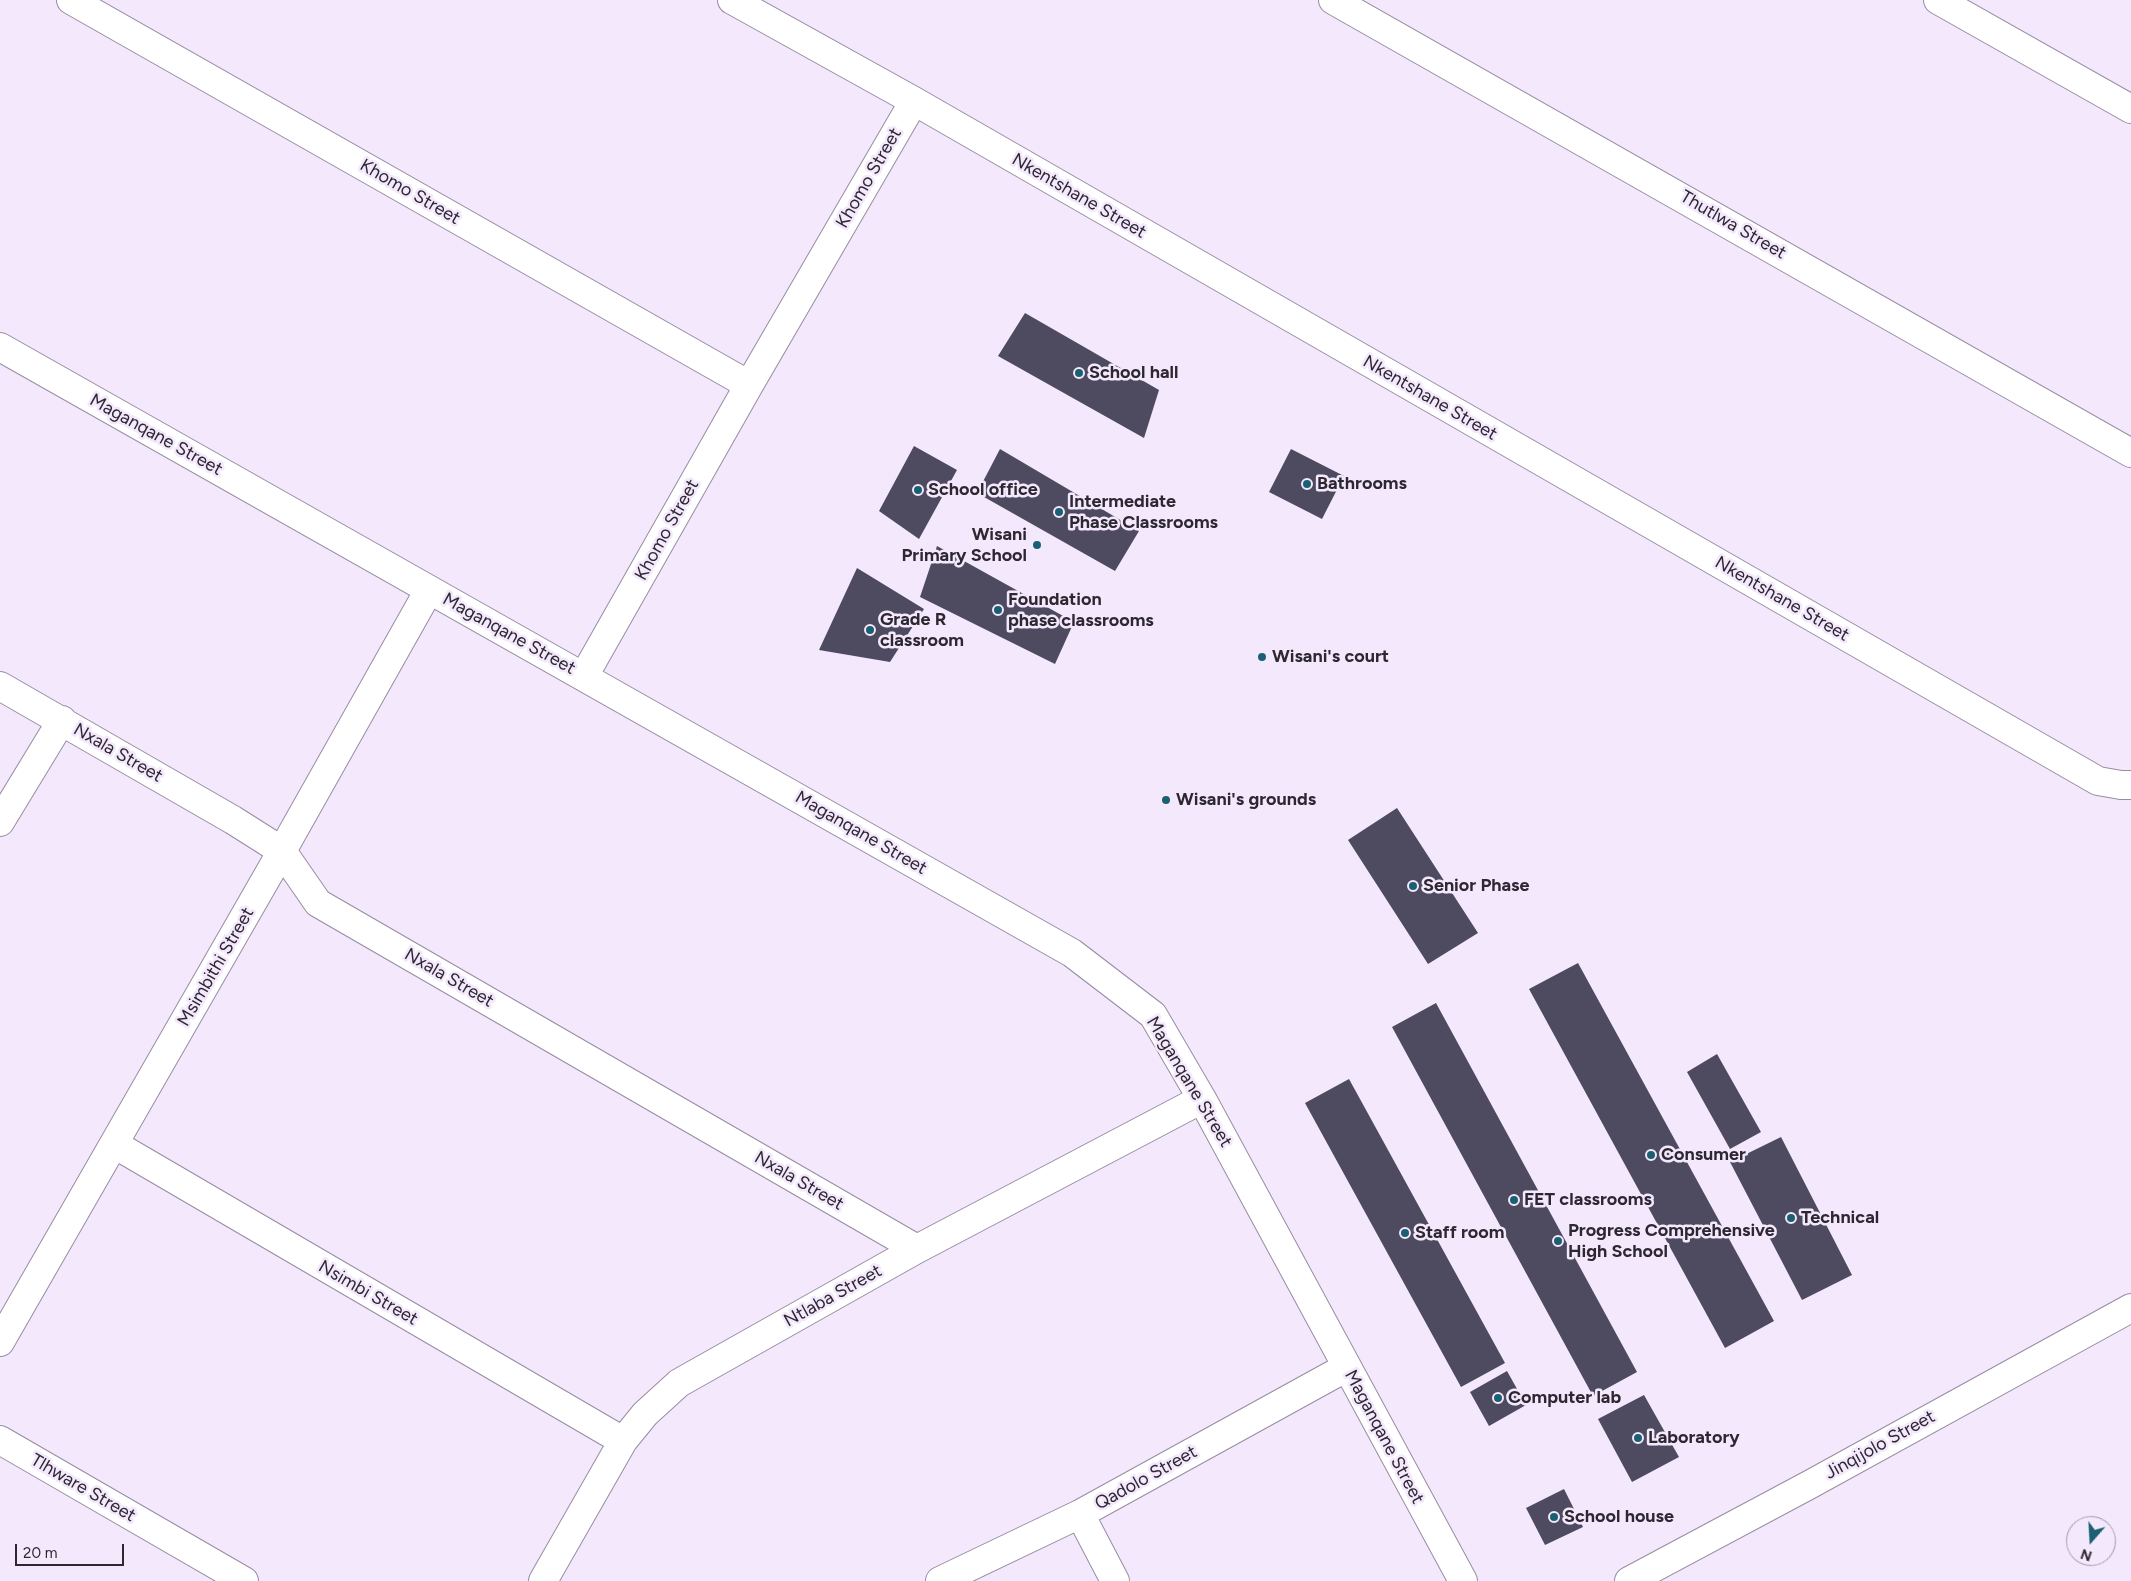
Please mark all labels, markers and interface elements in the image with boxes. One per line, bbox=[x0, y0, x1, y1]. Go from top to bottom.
street label: Khomo Street bbox=[832, 124, 906, 232]
street label: Nkentshane Street bbox=[1008, 149, 1150, 243]
street label: Khomo Street bbox=[356, 155, 464, 229]
street label: Thutlwa Street bbox=[1676, 186, 1790, 264]
street label: Nkentshane Street bbox=[1359, 351, 1501, 445]
place label: School hall bbox=[1089, 362, 1178, 384]
marker: School hall bbox=[1073, 367, 1085, 379]
street label: Maganqane Street bbox=[86, 390, 226, 480]
place label: Bathrooms bbox=[1317, 473, 1407, 495]
street label: Khomo Street bbox=[630, 476, 704, 584]
marker: Bathrooms bbox=[1301, 478, 1313, 490]
place label: School office bbox=[928, 479, 1038, 501]
marker: School office bbox=[912, 484, 924, 496]
place label: Intermediate Phase Classrooms bbox=[1069, 491, 1218, 534]
marker: Intermediate Phase Classrooms bbox=[1053, 506, 1065, 518]
place label: Wisani Primary School bbox=[902, 524, 1027, 566]
marker: Wisani Primary School bbox=[1031, 539, 1043, 551]
street label: Nkentshane Street bbox=[1711, 552, 1853, 646]
street label: Maganqane Street bbox=[439, 589, 579, 679]
place label: Foundation phase classrooms bbox=[1008, 589, 1154, 632]
marker: Foundation phase classrooms bbox=[992, 604, 1004, 616]
place label: Grade R classroom bbox=[880, 609, 964, 652]
marker: Grade R classroom bbox=[864, 624, 876, 636]
place label: Wisani's court bbox=[1272, 646, 1389, 668]
marker: Wisani's court bbox=[1256, 651, 1268, 663]
street label: Nxala Street bbox=[69, 719, 167, 787]
street label: Maganqane Street bbox=[791, 787, 931, 879]
place label: Wisani's grounds bbox=[1176, 789, 1316, 811]
marker: Wisani's grounds bbox=[1160, 794, 1172, 806]
place label: Senior Phase bbox=[1423, 875, 1529, 897]
marker: Senior Phase bbox=[1407, 880, 1419, 892]
street label: Msimbithi Street bbox=[173, 904, 259, 1030]
street label: Nxala Street bbox=[400, 944, 498, 1012]
street label: Maganqane Street bbox=[1142, 1013, 1236, 1151]
place label: Consumer bbox=[1661, 1144, 1746, 1166]
street label: Nxala Street bbox=[750, 1147, 848, 1215]
marker: Consumer bbox=[1645, 1149, 1657, 1161]
place label: FET classrooms bbox=[1524, 1189, 1652, 1211]
marker: FET classrooms bbox=[1508, 1194, 1520, 1206]
place label: Technical bbox=[1801, 1207, 1879, 1229]
marker: Technical bbox=[1785, 1212, 1797, 1224]
place label: Progress Comprehensive High School bbox=[1568, 1220, 1775, 1262]
place label: Staff room bbox=[1415, 1222, 1504, 1244]
marker: Staff room bbox=[1399, 1227, 1411, 1239]
marker: Progress Comprehensive High School bbox=[1552, 1235, 1564, 1247]
street label: Nsimbi Street bbox=[314, 1256, 422, 1330]
street label: Ntlaba Street bbox=[780, 1260, 886, 1332]
street label: Maganqane Street bbox=[1340, 1366, 1428, 1508]
place label: Computer lab bbox=[1508, 1387, 1621, 1409]
marker: Computer lab bbox=[1492, 1392, 1504, 1404]
street label: Jinqijolo Street bbox=[1821, 1406, 1939, 1484]
place label: Laboratory bbox=[1648, 1427, 1740, 1449]
marker: Laboratory bbox=[1632, 1432, 1644, 1444]
street label: Qadolo Street bbox=[1091, 1441, 1201, 1515]
street label: Tlhware Street bbox=[27, 1449, 139, 1527]
place label: School house bbox=[1564, 1506, 1674, 1528]
marker: School house bbox=[1548, 1511, 1560, 1523]
north arrow bbox=[2066, 1516, 2116, 1566]
scale bar bbox=[18, 1534, 126, 1566]
text: 20 m bbox=[23, 1544, 57, 1562]
text: N bbox=[2078, 1545, 2094, 1565]

